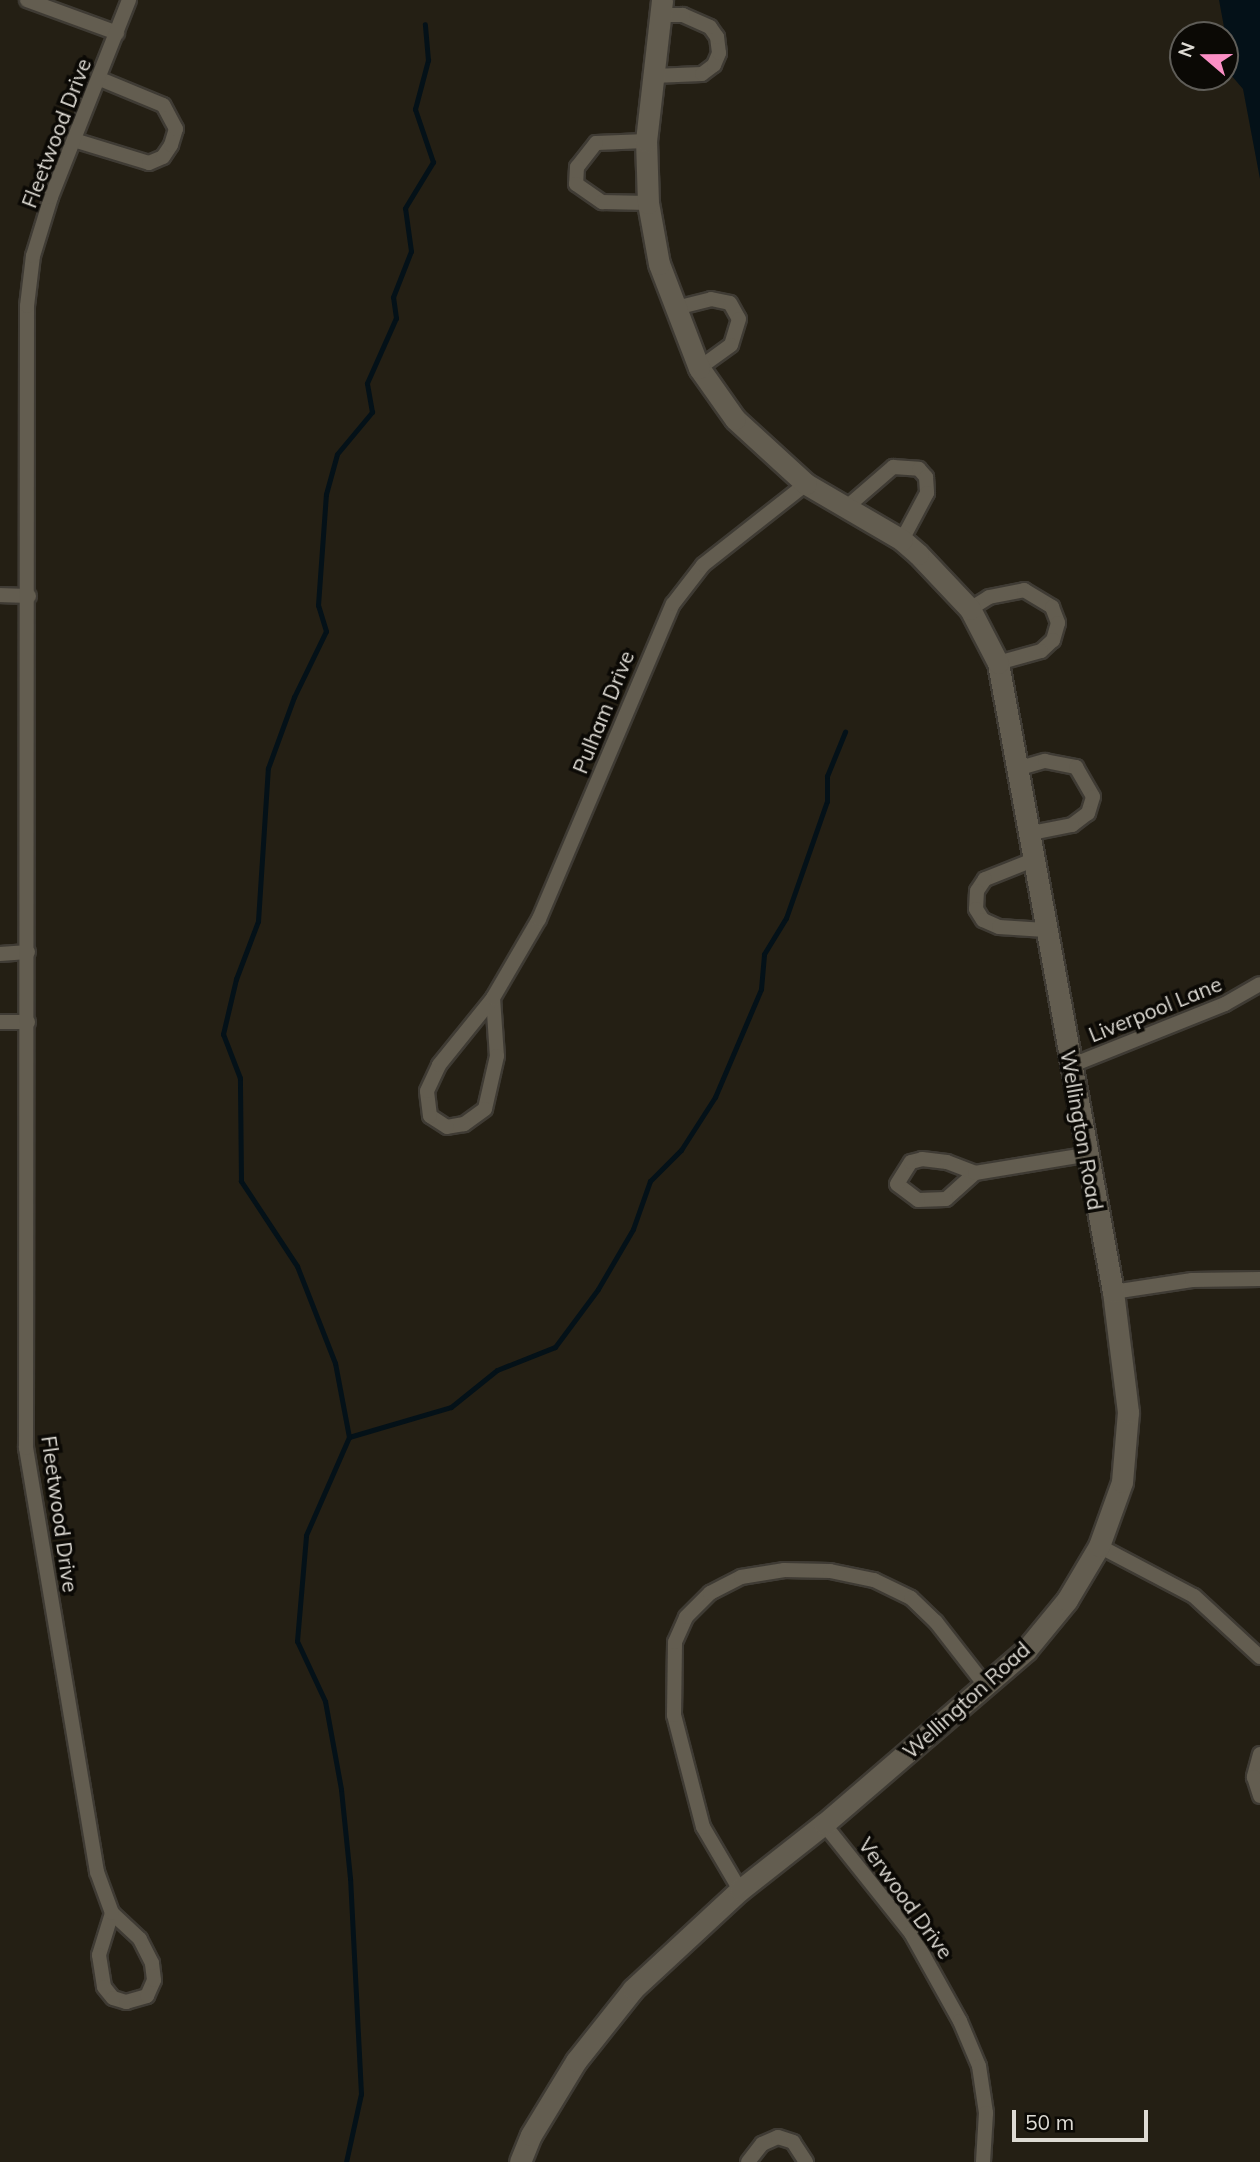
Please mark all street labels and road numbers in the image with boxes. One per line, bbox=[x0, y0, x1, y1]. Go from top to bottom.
street label: Fleetwood Drive bbox=[16, 55, 96, 211]
street label: Pulham Drive bbox=[567, 647, 639, 777]
street label: Liverpool Lane bbox=[1085, 971, 1225, 1047]
street label: Wellington Road bbox=[1056, 1048, 1108, 1212]
street label: Fleetwood Drive bbox=[37, 1434, 83, 1594]
street label: Wellington Road bbox=[897, 1636, 1035, 1764]
street label: Verwood Drive bbox=[853, 1832, 959, 1964]

